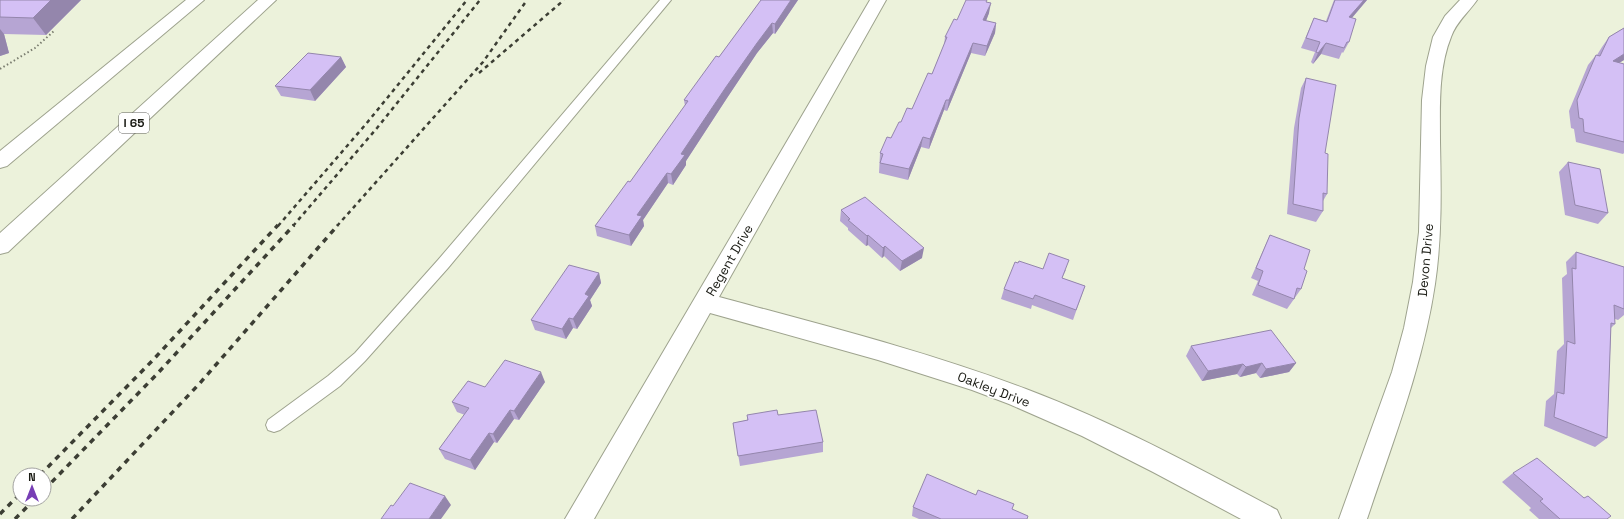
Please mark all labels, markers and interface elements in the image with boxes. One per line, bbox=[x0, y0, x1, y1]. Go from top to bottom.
road number: I 65 bbox=[119, 113, 149, 133]
street label: Regent Drive bbox=[702, 221, 757, 299]
street label: Devon Drive bbox=[1414, 223, 1437, 297]
street label: Oakley Drive bbox=[955, 368, 1033, 411]
north arrow bbox=[12, 467, 52, 507]
text: N bbox=[28, 470, 36, 484]

